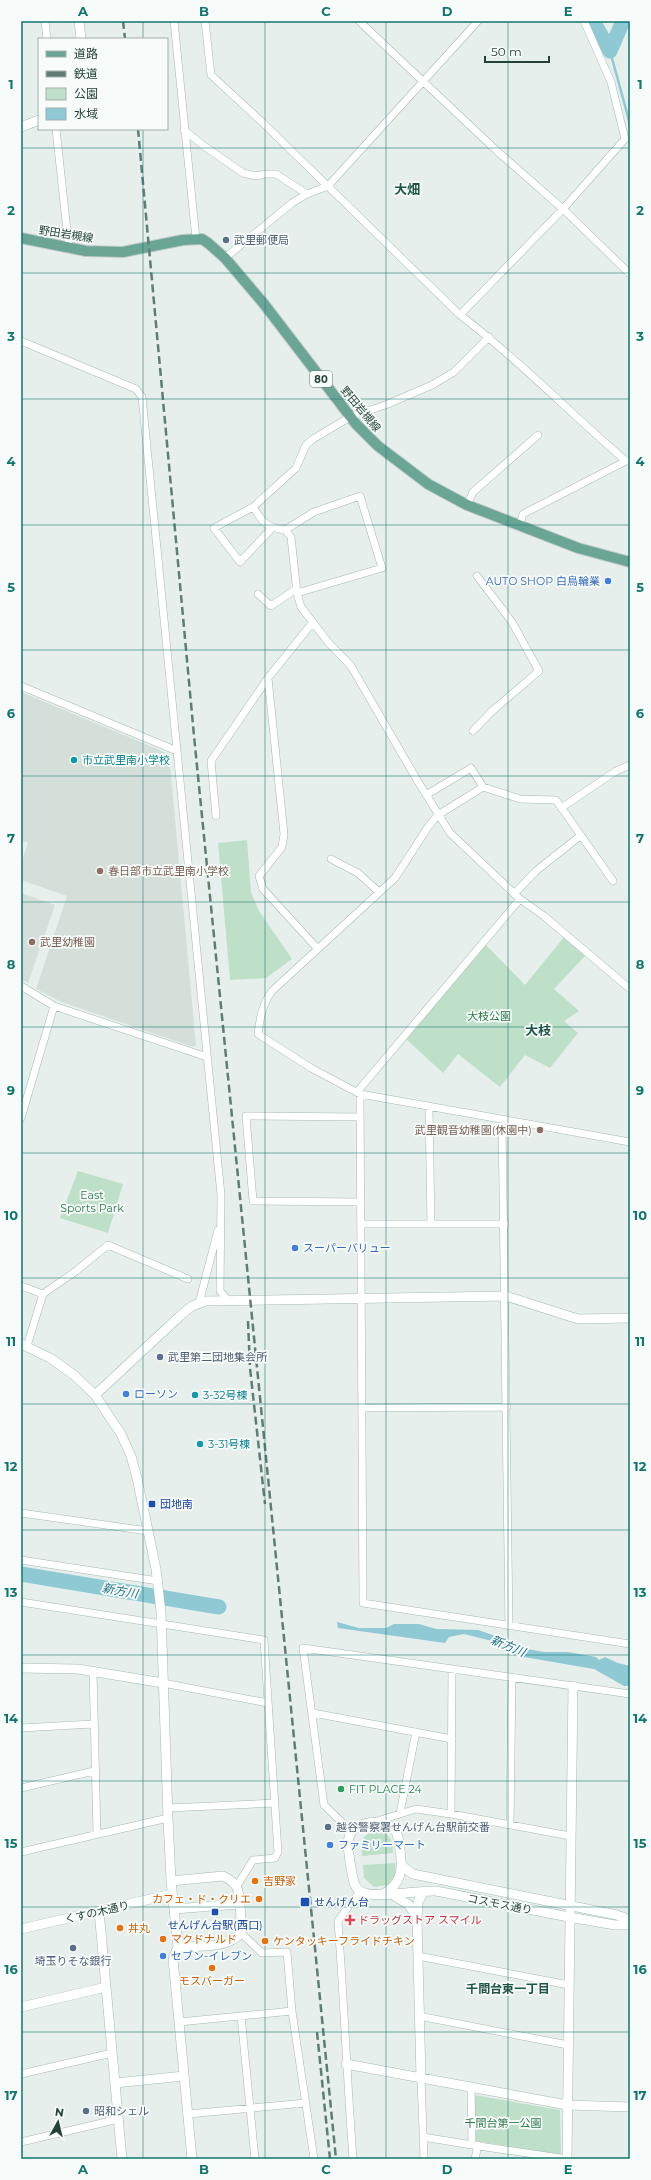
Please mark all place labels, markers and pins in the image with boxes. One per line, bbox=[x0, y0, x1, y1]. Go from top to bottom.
place label: 武里郵便局 bbox=[234, 233, 289, 247]
marker: 武里郵便局 bbox=[221, 235, 231, 245]
place label: AUTO SHOP 白鳥輪業 bbox=[486, 574, 600, 588]
marker: AUTO SHOP 白鳥輪業 bbox=[603, 576, 613, 586]
place label: 市立武里南小学校 bbox=[82, 753, 170, 767]
marker: 市立武里南小学校 bbox=[69, 755, 79, 765]
place label: 春日部市立武里南小学校 bbox=[108, 864, 229, 878]
marker: 春日部市立武里南小学校 bbox=[95, 866, 105, 876]
place label: 武里幼稚園 bbox=[40, 935, 95, 949]
marker: 武里幼稚園 bbox=[27, 937, 37, 947]
place label: 武里観音幼稚園(休園中) bbox=[415, 1123, 532, 1137]
marker: 武里観音幼稚園(休園中) bbox=[535, 1125, 545, 1135]
place label: スーパーバリュー bbox=[303, 1241, 391, 1255]
marker: スーパーバリュー bbox=[290, 1243, 300, 1253]
place label: 武里第二団地集会所 bbox=[168, 1350, 268, 1364]
marker: 武里第二団地集会所 bbox=[155, 1352, 165, 1362]
place label: ローソン bbox=[134, 1387, 178, 1401]
place label: 3-32号棟 bbox=[203, 1388, 248, 1402]
marker: ローソン bbox=[121, 1389, 131, 1399]
marker: 3-32号棟 bbox=[190, 1390, 200, 1400]
place label: 3-31号棟 bbox=[208, 1437, 250, 1451]
marker: 3-31号棟 bbox=[195, 1439, 205, 1449]
place label: 団地南 bbox=[160, 1497, 193, 1511]
marker: 団地南 bbox=[147, 1499, 157, 1509]
place label: FIT PLACE 24 bbox=[349, 1782, 423, 1796]
marker: FIT PLACE 24 bbox=[336, 1784, 346, 1794]
place label: 越谷警察署せんげん台駅前交番 bbox=[336, 1820, 490, 1834]
marker: 越谷警察署せんげん台駅前交番 bbox=[323, 1822, 333, 1832]
place label: ファミリーマート bbox=[338, 1838, 426, 1852]
marker: ファミリーマート bbox=[325, 1840, 335, 1850]
place label: 吉野家 bbox=[263, 1874, 296, 1888]
marker: 吉野家 bbox=[250, 1876, 260, 1886]
place label: カフェ・ド・クリエ bbox=[152, 1892, 251, 1906]
marker: カフェ・ド・クリエ bbox=[254, 1894, 264, 1904]
place label: せんげん台 bbox=[314, 1895, 369, 1909]
marker: せんげん台 bbox=[299, 1896, 311, 1908]
marker: せんげん台駅(西口) bbox=[210, 1907, 220, 1917]
place label: ドラッグストア スマイル bbox=[358, 1913, 482, 1927]
marker: ドラッグストア スマイル bbox=[345, 1915, 355, 1925]
place label: せんげん台駅(西口) bbox=[167, 1918, 263, 1932]
place label: 丼丸 bbox=[128, 1921, 150, 1935]
marker: 丼丸 bbox=[115, 1923, 125, 1933]
place label: マクドナルド bbox=[171, 1932, 237, 1946]
marker: マクドナルド bbox=[158, 1934, 168, 1944]
place label: ケンタッキーフライドチキン bbox=[273, 1934, 415, 1948]
marker: ケンタッキーフライドチキン bbox=[260, 1936, 270, 1946]
marker: 埼玉りそな銀行 bbox=[68, 1943, 78, 1953]
place label: セブン-イレブン bbox=[171, 1949, 252, 1963]
marker: セブン-イレブン bbox=[158, 1951, 168, 1961]
place label: 埼玉りそな銀行 bbox=[35, 1954, 112, 1968]
marker: モスバーガー bbox=[207, 1963, 217, 1973]
place label: モスバーガー bbox=[179, 1974, 245, 1988]
place label: 昭和シェル bbox=[94, 2104, 149, 2118]
marker: 昭和シェル bbox=[81, 2106, 91, 2116]

